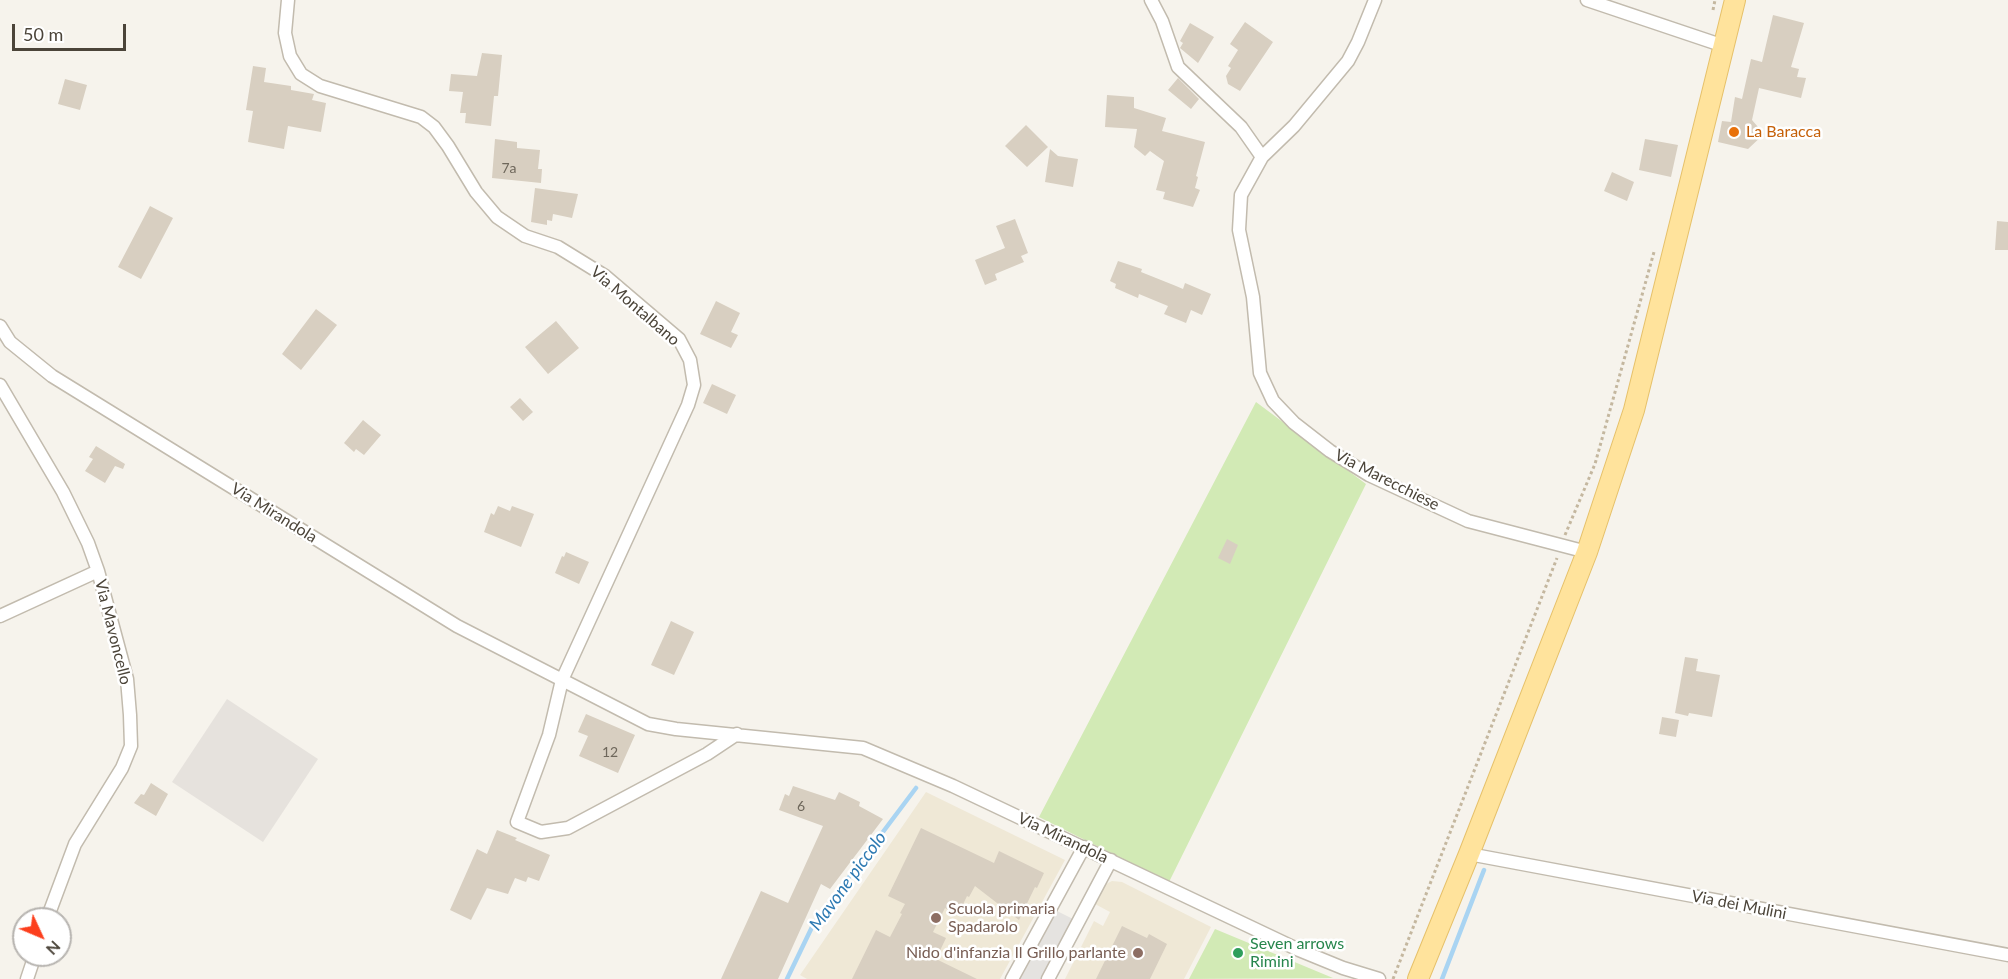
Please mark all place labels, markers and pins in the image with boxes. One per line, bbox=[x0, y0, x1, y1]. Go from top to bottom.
place label: La Baracca bbox=[1746, 122, 1821, 142]
marker: La Baracca bbox=[1727, 125, 1741, 139]
place label: Scuola primaria Spadarolo bbox=[948, 899, 1055, 937]
marker: Scuola primaria Spadarolo bbox=[929, 911, 943, 925]
place label: Seven arrows Rimini bbox=[1250, 934, 1344, 972]
place label: Nido d'infanzia Il Grillo parlante bbox=[906, 943, 1126, 963]
marker: Nido d'infanzia Il Grillo parlante bbox=[1131, 946, 1145, 960]
marker: Seven arrows Rimini bbox=[1231, 946, 1245, 960]

